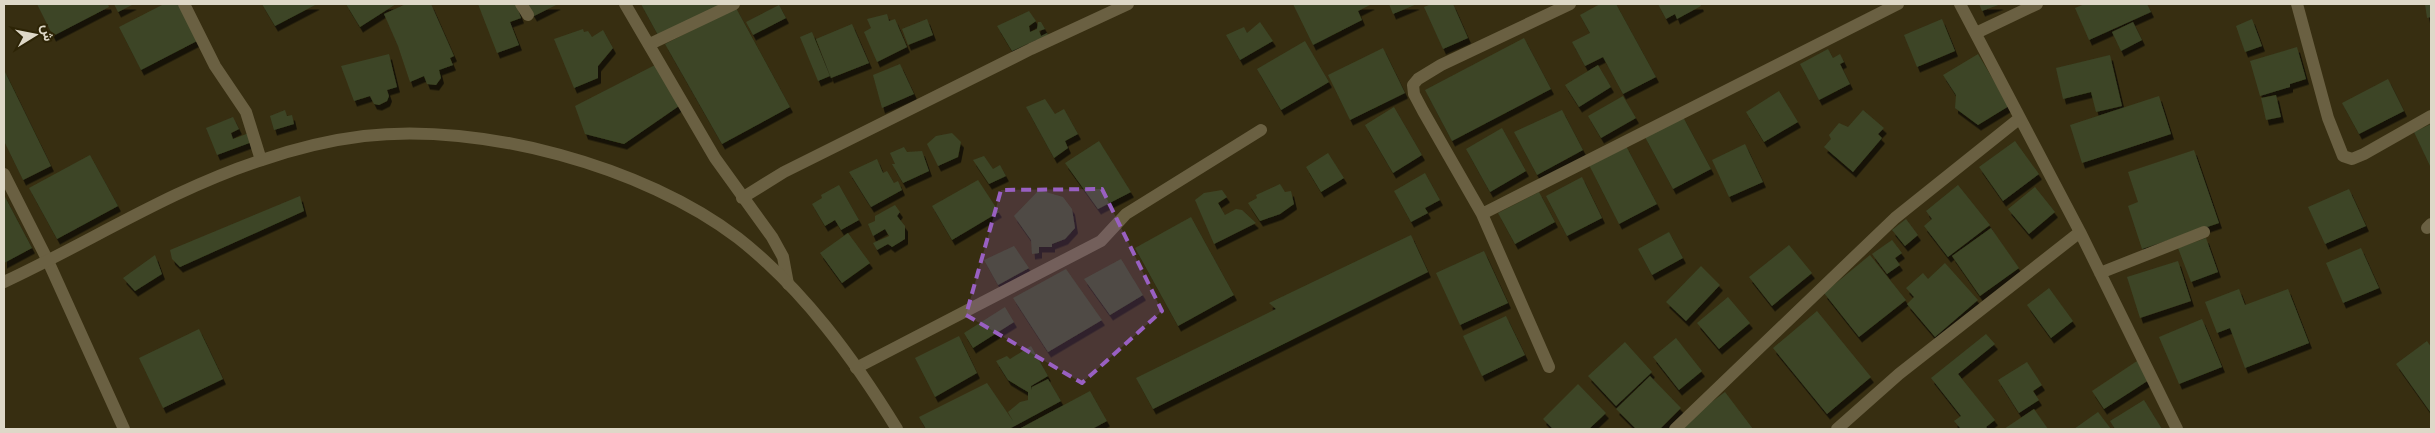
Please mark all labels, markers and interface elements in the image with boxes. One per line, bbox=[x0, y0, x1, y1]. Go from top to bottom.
north arrow bbox=[10, 10, 60, 60]
text: ش bbox=[37, 23, 59, 43]

